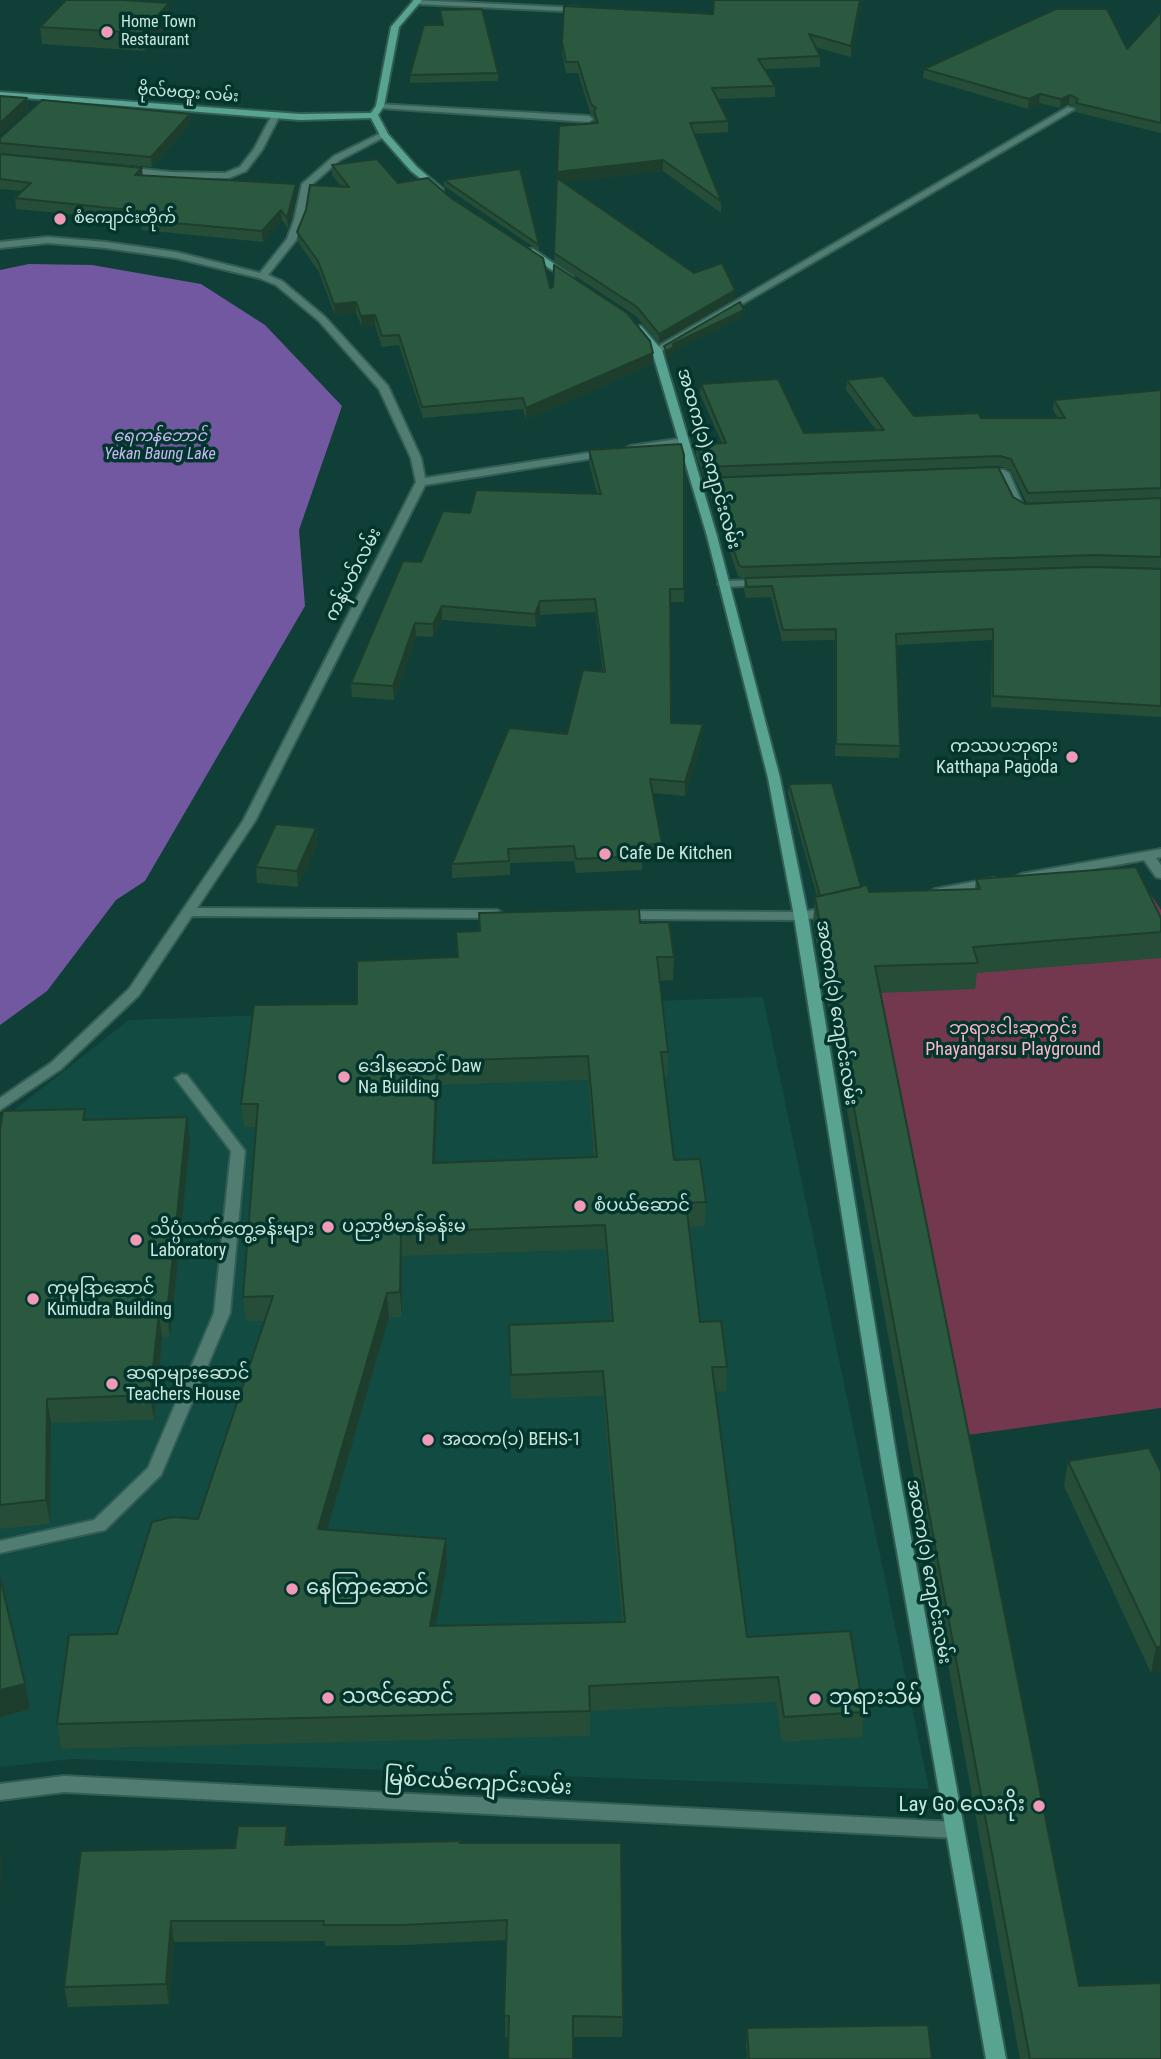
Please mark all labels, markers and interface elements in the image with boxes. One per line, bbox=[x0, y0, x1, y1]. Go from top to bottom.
place label: Home Town Restaurant bbox=[121, 13, 196, 51]
marker: Home Town Restaurant bbox=[99, 24, 115, 40]
street label: ဗိုလ်ဗထူး လမ်း bbox=[137, 81, 239, 107]
place label: စံကျောင်းတိုက် bbox=[74, 209, 176, 229]
marker: စံကျောင်းတိုက် bbox=[52, 211, 68, 227]
street label: အထက(၁) ကျောင်းလမ်း bbox=[672, 366, 744, 552]
water label: ရေကန်ဘောင် Yekan Baung Lake bbox=[104, 427, 216, 465]
street label: ကန်ပတ်လမ်း bbox=[321, 525, 387, 625]
place label: ကဿပဘုရား Katthapa Pagoda bbox=[936, 736, 1058, 778]
marker: ကဿပဘုရား Katthapa Pagoda bbox=[1064, 749, 1080, 765]
place label: Cafe De Kitchen bbox=[619, 843, 732, 865]
marker: Cafe De Kitchen bbox=[597, 846, 613, 862]
street label: အထက(၁) ကျောင်းလမ်း bbox=[811, 919, 861, 1107]
park label: ဘုရားငါးဆူကွင်း Phayangarsu Playground bbox=[925, 1018, 1101, 1060]
place label: ဒေါနဆောင် Daw Na Building bbox=[358, 1056, 482, 1098]
marker: ဒေါနဆောင် Daw Na Building bbox=[336, 1069, 352, 1085]
place label: စံပယ်ဆောင် bbox=[594, 1195, 690, 1217]
marker: စံပယ်ဆောင် bbox=[572, 1198, 588, 1214]
place label: ပညာ့ဗိမာန်ခန်းမ bbox=[342, 1216, 466, 1238]
place label: သိပ္ပံလက်တွေ့ခန်းများ Laboratory bbox=[150, 1219, 314, 1262]
marker: ပညာ့ဗိမာန်ခန်းမ bbox=[320, 1219, 336, 1235]
marker: သိပ္ပံလက်တွေ့ခန်းများ Laboratory bbox=[128, 1232, 144, 1248]
place label: ကုမုဒြာဆောင် Kumudra Building bbox=[47, 1278, 172, 1320]
marker: ကုမုဒြာဆောင် Kumudra Building bbox=[25, 1291, 41, 1307]
place label: ဆရာများဆောင် Teachers House bbox=[126, 1363, 249, 1406]
marker: ဆရာများဆောင် Teachers House bbox=[104, 1376, 120, 1392]
place label: အထက(၁) BEHS-1 bbox=[442, 1429, 581, 1451]
marker: အထက(၁) BEHS-1 bbox=[420, 1432, 436, 1448]
street label: အထက(၁) ကျောင်းလမ်း bbox=[901, 1478, 955, 1666]
place label: နေကြာဆောင် bbox=[306, 1576, 429, 1602]
marker: နေကြာဆောင် bbox=[284, 1581, 300, 1597]
place label: သဇင်ဆောင် bbox=[342, 1685, 454, 1711]
place label: ဘုရားသိမ် bbox=[829, 1686, 922, 1712]
marker: သဇင်ဆောင် bbox=[320, 1690, 336, 1706]
marker: ဘုရားသိမ် bbox=[807, 1691, 823, 1707]
street label: မြစ်ငယ်ကျောင်းလမ်း bbox=[383, 1766, 573, 1802]
place label: Lay Go လေးဂိုး bbox=[899, 1793, 1025, 1819]
marker: Lay Go လေးဂိုး bbox=[1031, 1798, 1047, 1814]

